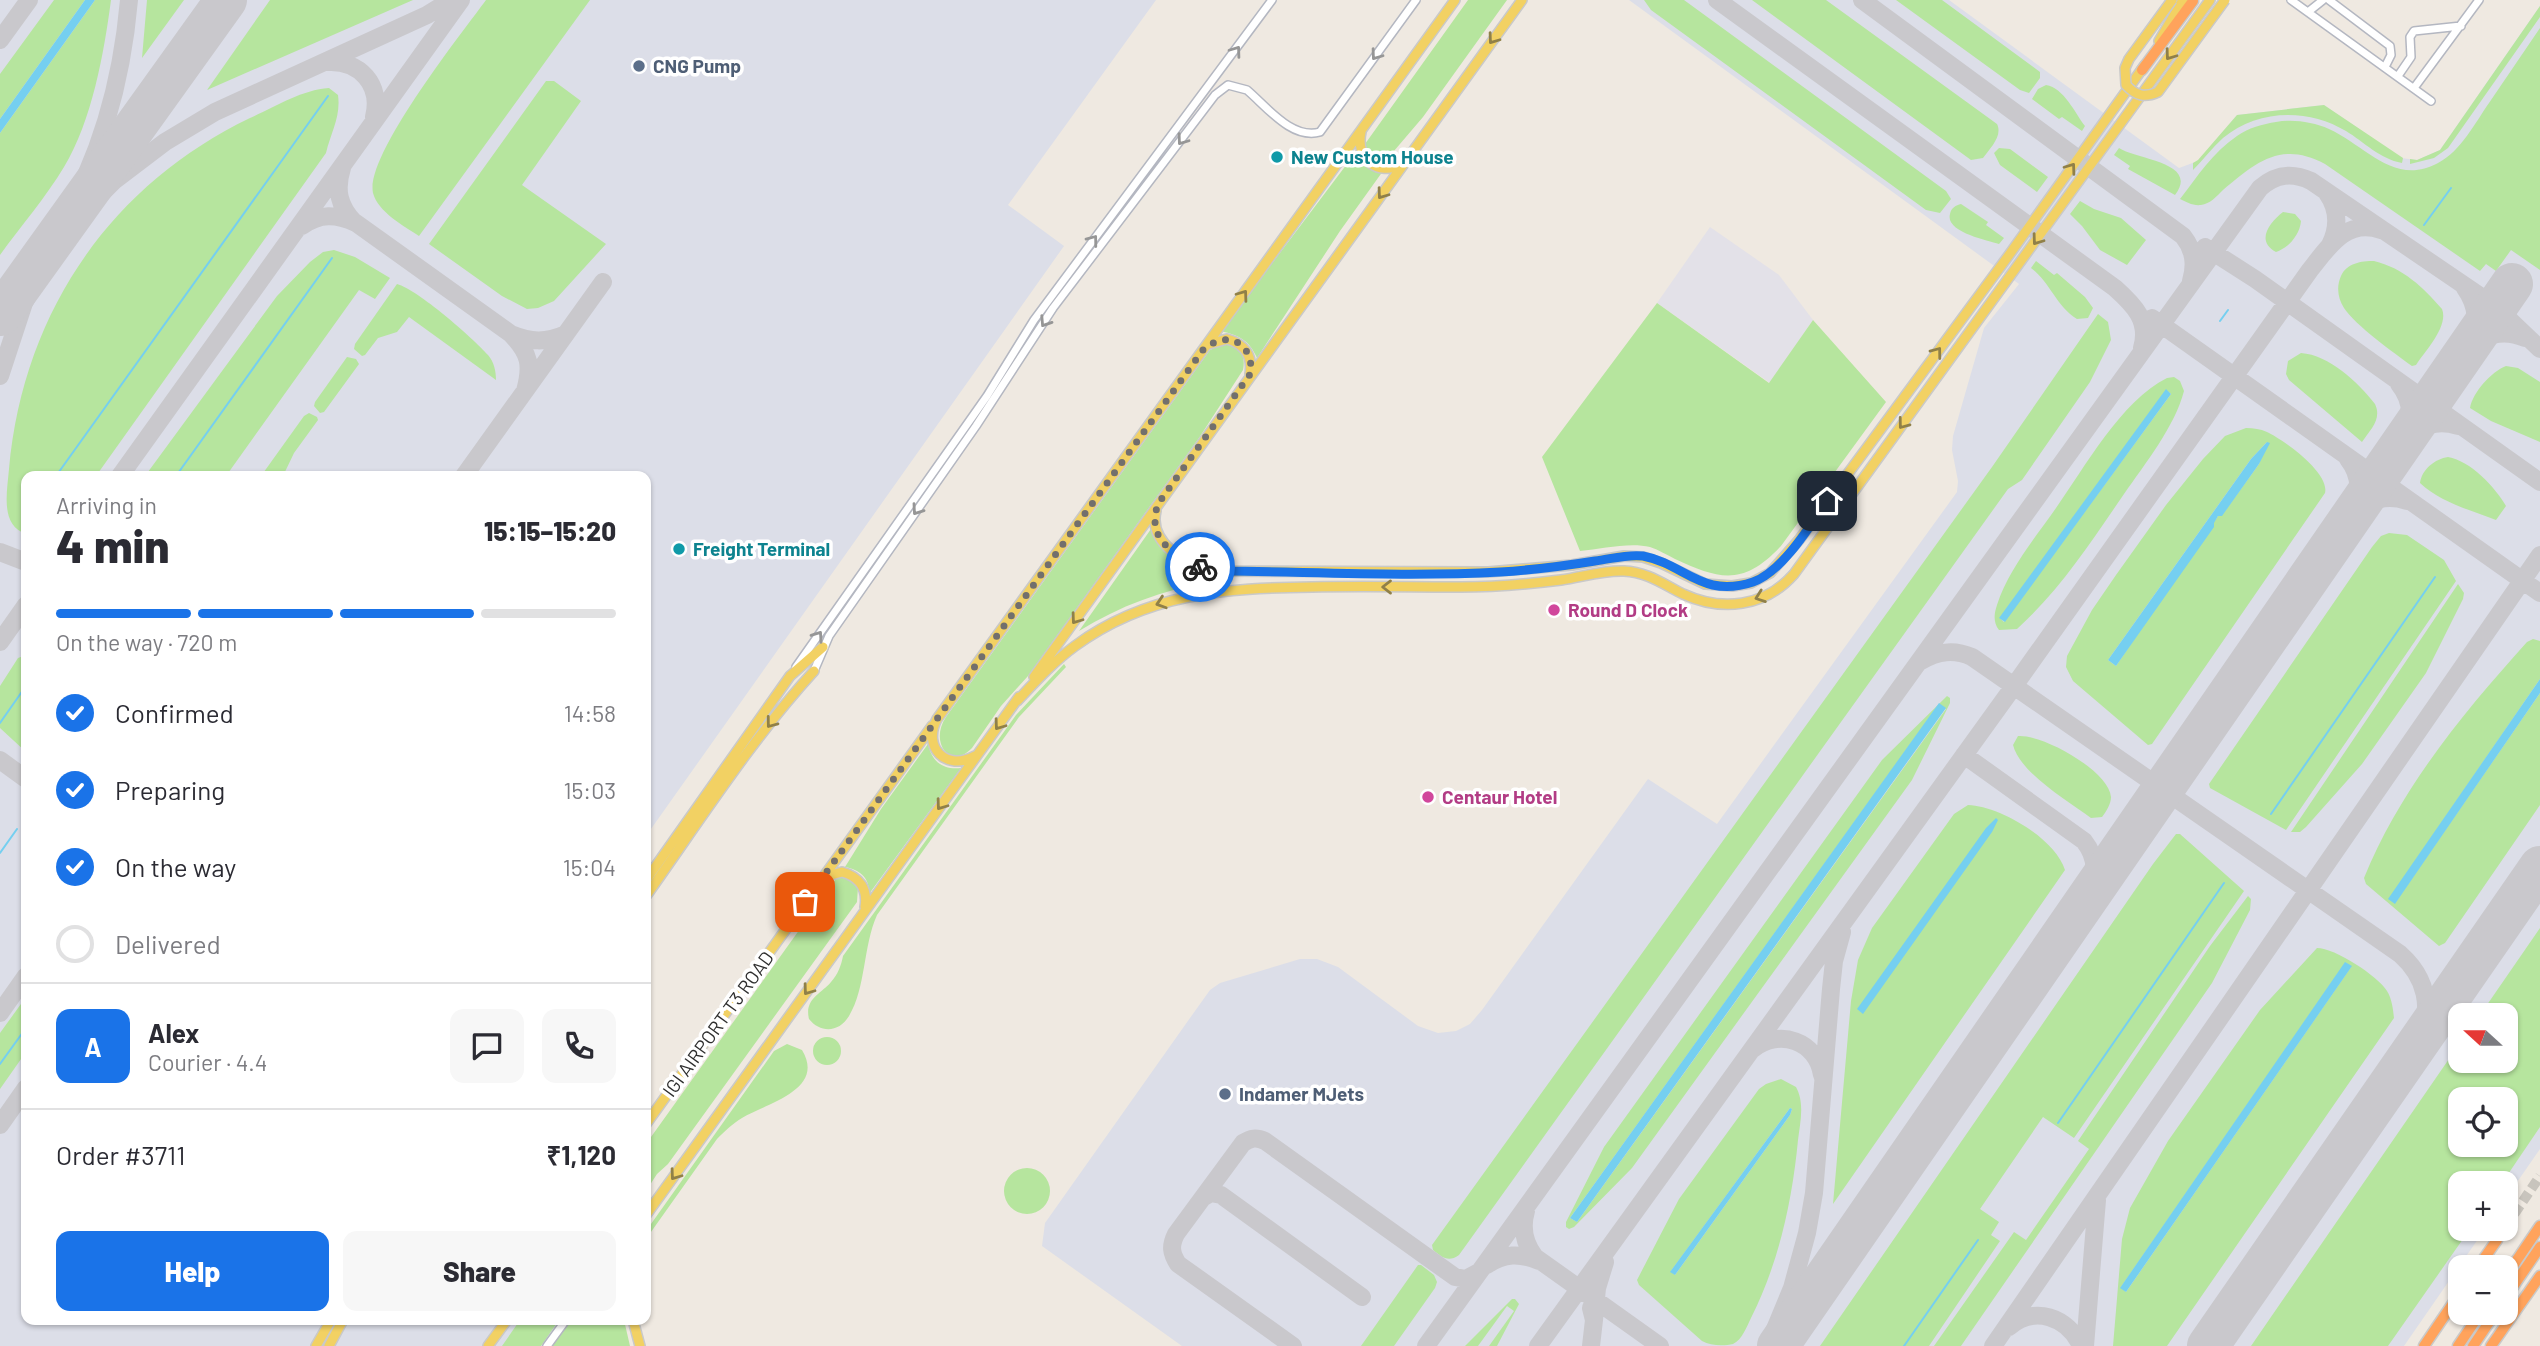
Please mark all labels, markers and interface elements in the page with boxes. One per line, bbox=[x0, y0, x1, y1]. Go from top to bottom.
one-way arrow bbox=[1489, 32, 1502, 44]
one-way arrow bbox=[1227, 46, 1240, 59]
one-way arrow bbox=[1372, 47, 1385, 60]
one-way arrow bbox=[2166, 47, 2178, 60]
place label: CNG Pump bbox=[653, 54, 741, 77]
marker: CNG Pump bbox=[631, 58, 647, 74]
one-way arrow bbox=[1178, 132, 1190, 145]
place label: New Custom House bbox=[1291, 145, 1454, 168]
marker: New Custom House bbox=[1269, 149, 1285, 165]
one-way arrow bbox=[2063, 163, 2076, 176]
one-way arrow bbox=[1378, 186, 1390, 199]
one-way arrow bbox=[2033, 232, 2045, 245]
one-way arrow bbox=[1084, 235, 1097, 248]
one-way arrow bbox=[1235, 290, 1247, 303]
one-way arrow bbox=[1040, 314, 1053, 327]
one-way arrow bbox=[1928, 347, 1941, 359]
one-way arrow bbox=[1899, 416, 1912, 429]
pin bbox=[1797, 471, 1857, 531]
icon: home bbox=[1808, 482, 1846, 520]
text: Arriving in bbox=[56, 491, 157, 519]
one-way arrow bbox=[913, 502, 925, 515]
text: 15:15–15:20 bbox=[484, 515, 616, 546]
text: 4 min bbox=[56, 517, 170, 572]
courier bbox=[1165, 532, 1235, 602]
place label: Freight Terminal bbox=[693, 537, 830, 560]
marker: Freight Terminal bbox=[671, 541, 687, 557]
icon: bike bbox=[1181, 548, 1219, 586]
one-way arrow bbox=[1381, 579, 1392, 595]
one-way arrow bbox=[1755, 589, 1767, 603]
one-way arrow bbox=[1155, 595, 1168, 609]
place label: Round D Clock bbox=[1568, 598, 1688, 621]
marker: Round D Clock bbox=[1546, 602, 1562, 618]
one-way arrow bbox=[1071, 611, 1084, 624]
text: On the way · 720 m bbox=[56, 628, 237, 656]
one-way arrow bbox=[810, 631, 823, 644]
icon: check bbox=[56, 694, 94, 732]
text: Confirmed bbox=[115, 697, 234, 728]
text: 14:58 bbox=[564, 699, 616, 727]
one-way arrow bbox=[766, 716, 779, 728]
one-way arrow bbox=[994, 717, 1007, 730]
icon: check bbox=[56, 771, 94, 809]
text: Preparing bbox=[115, 774, 225, 805]
text: 15:03 bbox=[563, 776, 616, 804]
place label: Centaur Hotel bbox=[1442, 785, 1557, 808]
marker: Centaur Hotel bbox=[1420, 789, 1436, 805]
one-way arrow bbox=[936, 797, 949, 810]
icon: check bbox=[56, 848, 94, 886]
text: On the way bbox=[115, 851, 236, 882]
text: 15:04 bbox=[563, 853, 616, 881]
pin bbox=[775, 872, 835, 932]
icon: bag bbox=[786, 883, 824, 921]
text: Delivered bbox=[115, 928, 221, 959]
street label: IGI AIRPORT T3 ROAD bbox=[657, 947, 778, 1101]
one-way arrow bbox=[804, 982, 816, 995]
north arrow bbox=[2448, 1003, 2518, 1073]
map controls bbox=[2448, 1003, 2518, 1325]
button: chat bbox=[450, 1009, 524, 1083]
button: phone bbox=[542, 1009, 616, 1083]
text: Alex bbox=[148, 1017, 199, 1048]
text: A bbox=[84, 1031, 102, 1062]
text: Courier · 4.4 bbox=[148, 1048, 267, 1076]
place label: Indamer MJets bbox=[1239, 1082, 1364, 1105]
marker: Indamer MJets bbox=[1217, 1086, 1233, 1102]
button: locate bbox=[2448, 1087, 2518, 1157]
text: Order #3711 bbox=[56, 1139, 185, 1170]
text: ₹1,120 bbox=[546, 1139, 616, 1170]
one-way arrow bbox=[671, 1167, 683, 1180]
button: + bbox=[2448, 1171, 2518, 1241]
button: Help bbox=[56, 1231, 329, 1311]
button: Share bbox=[343, 1231, 616, 1311]
button: − bbox=[2448, 1255, 2518, 1325]

